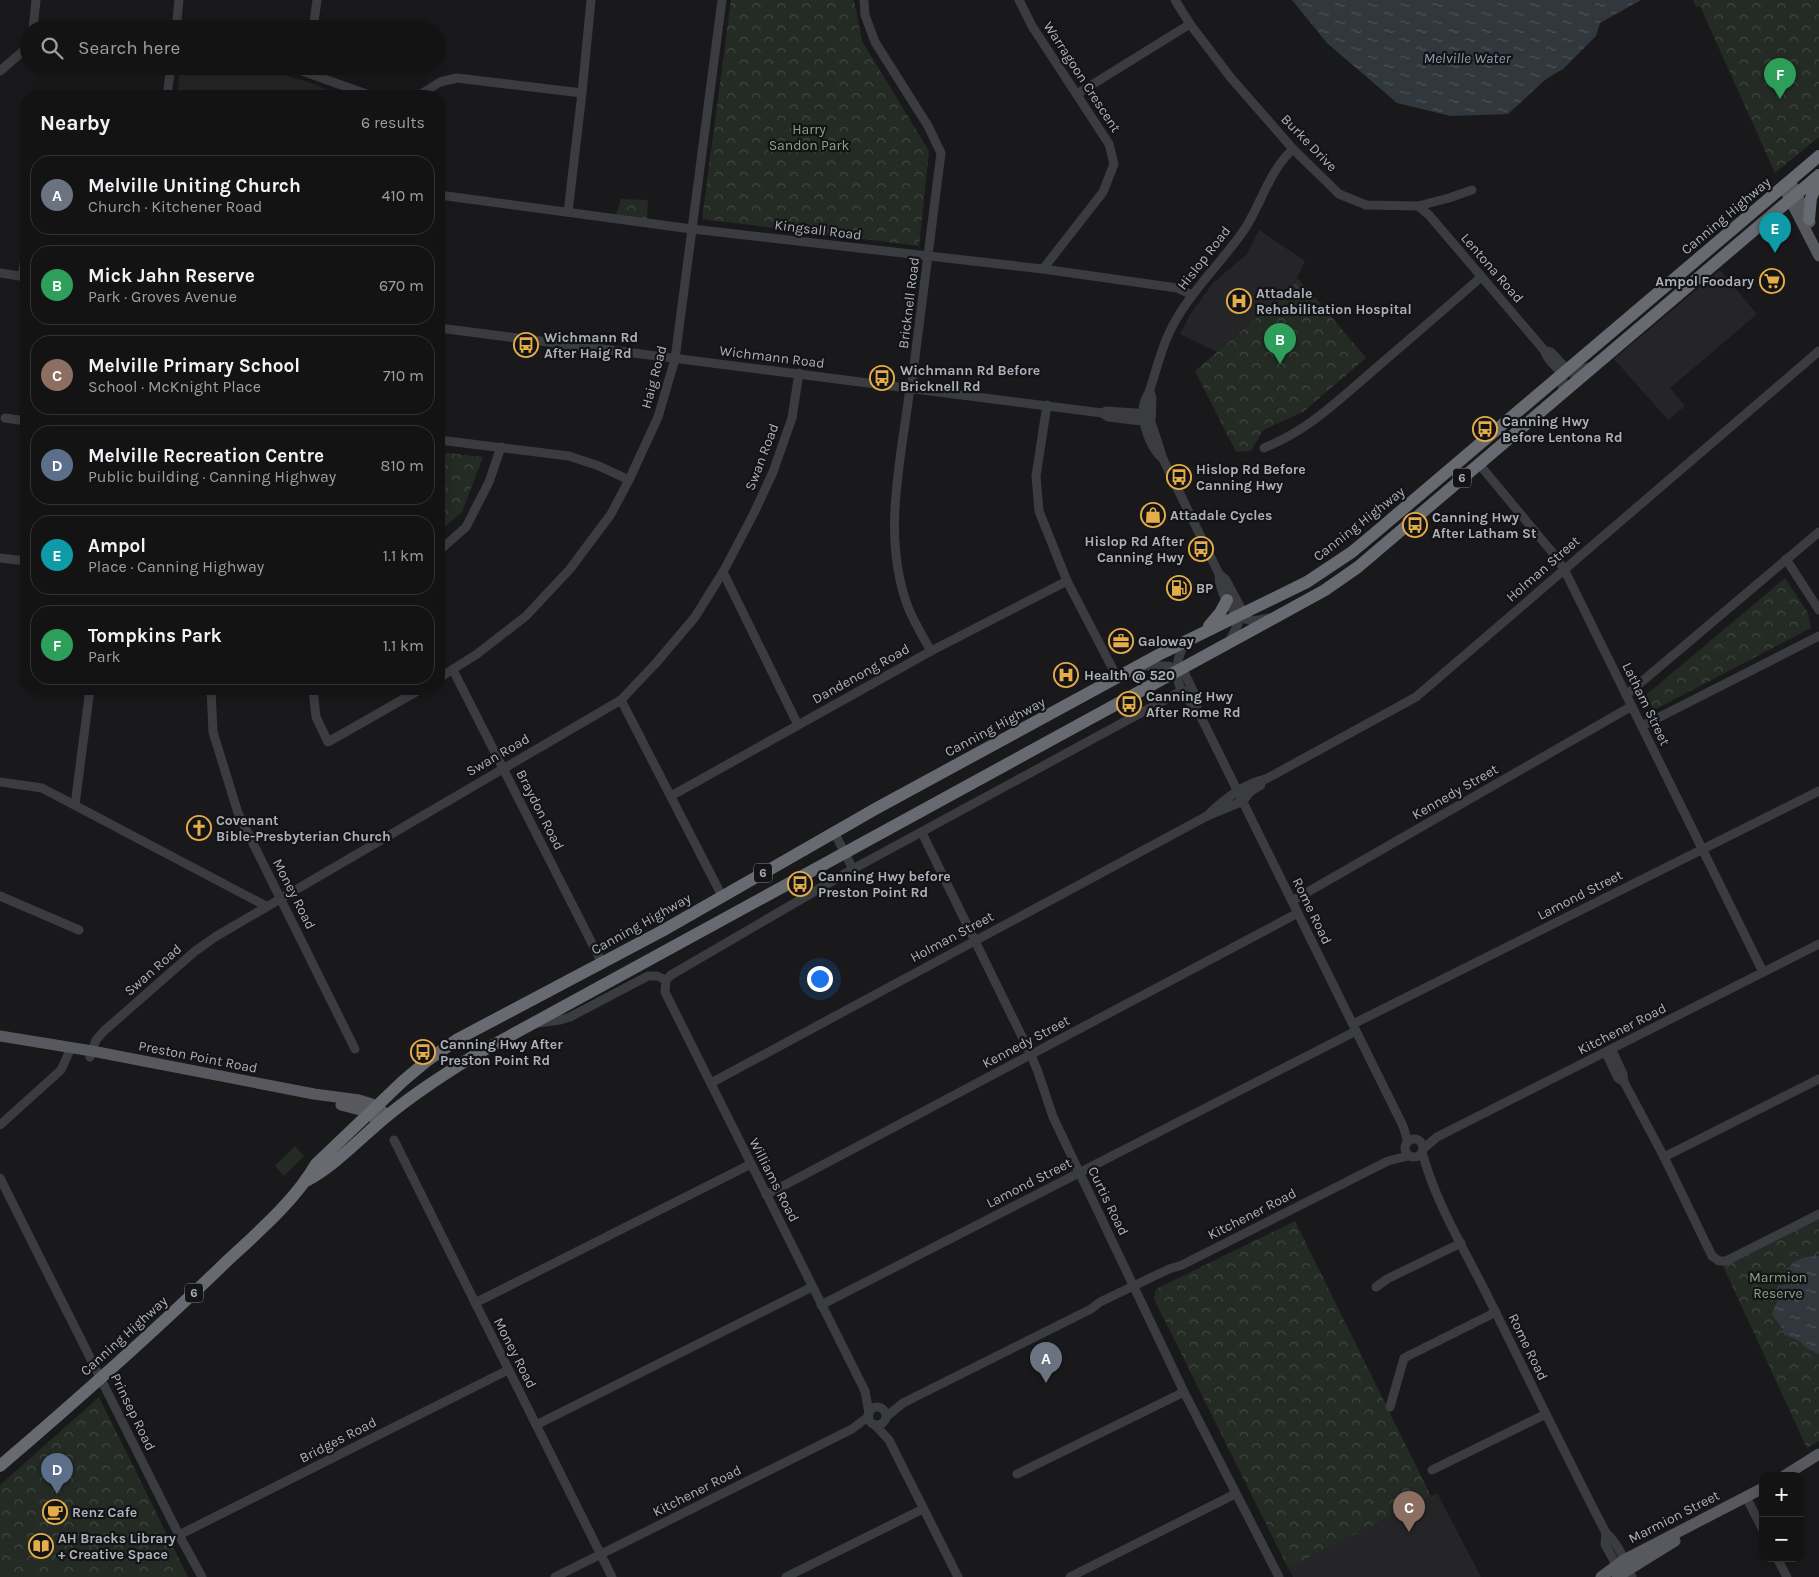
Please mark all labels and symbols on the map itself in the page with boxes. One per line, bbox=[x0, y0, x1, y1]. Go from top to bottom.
street label: Warragoon Crescent bbox=[1040, 18, 1124, 136]
water label: Melville Water bbox=[1423, 49, 1511, 67]
pin: F bbox=[1764, 58, 1796, 99]
street label: Burke Drive bbox=[1277, 111, 1341, 175]
park label: Harry Sandon Park bbox=[769, 121, 849, 154]
street label: Canning Highway bbox=[1678, 173, 1774, 258]
pin: E bbox=[1759, 212, 1791, 253]
street label: Kingsall Road bbox=[774, 216, 862, 244]
street label: Hislop Road bbox=[1174, 223, 1234, 293]
street label: Lentona Road bbox=[1457, 230, 1527, 306]
street label: Bricknell Road bbox=[895, 256, 923, 350]
supermarket icon: Ampol Foodary bbox=[1759, 268, 1785, 294]
place label: Ampol Foodary bbox=[1655, 273, 1754, 290]
place label: Attadale Rehabilitation Hospital bbox=[1256, 285, 1412, 318]
hospital icon: Attadale Rehabilitation Hospital bbox=[1226, 288, 1252, 314]
pin: B bbox=[1264, 323, 1296, 364]
place label: Wichmann Rd After Haig Rd bbox=[544, 329, 638, 362]
bus stop icon: Wichmann Rd After Haig Rd bbox=[513, 332, 539, 358]
street label: Wichmann Road bbox=[719, 342, 825, 372]
street label: Haig Road bbox=[637, 344, 671, 410]
place label: Wichmann Rd Before Bricknell Rd bbox=[900, 362, 1040, 395]
bus stop icon: Wichmann Rd Before Bricknell Rd bbox=[869, 365, 895, 391]
place label: Canning Hwy Before Lentona Rd bbox=[1502, 413, 1623, 446]
bus stop icon: Canning Hwy Before Lentona Rd bbox=[1472, 416, 1498, 442]
street label: Swan Road bbox=[741, 421, 783, 493]
place label: Hislop Rd Before Canning Hwy bbox=[1196, 461, 1306, 494]
bus stop icon: Hislop Rd Before Canning Hwy bbox=[1166, 464, 1192, 490]
road number: 6 bbox=[1453, 468, 1471, 488]
street label: Canning Highway bbox=[1310, 483, 1408, 565]
shop icon: Attadale Cycles bbox=[1140, 502, 1166, 528]
place label: Attadale Cycles bbox=[1170, 507, 1272, 524]
place label: Canning Hwy After Latham St bbox=[1432, 509, 1537, 542]
bus stop icon: Canning Hwy After Latham St bbox=[1402, 512, 1428, 538]
street label: Holman Street bbox=[1503, 532, 1583, 606]
place label: Hislop Rd After Canning Hwy bbox=[1085, 533, 1184, 566]
bus stop icon: Hislop Rd After Canning Hwy bbox=[1188, 536, 1214, 562]
fuel station icon: BP bbox=[1166, 575, 1192, 601]
place label: BP bbox=[1196, 580, 1213, 597]
office icon: Galoway bbox=[1108, 628, 1134, 654]
place label: Galoway bbox=[1138, 633, 1194, 650]
street label: Dandenong Road bbox=[809, 640, 913, 708]
street label: Latham Street bbox=[1619, 660, 1673, 748]
hospital icon: Health @ 520 bbox=[1053, 662, 1079, 688]
place label: Health @ 520 bbox=[1084, 667, 1175, 684]
place label: Canning Hwy After Rome Rd bbox=[1146, 688, 1241, 721]
bus stop icon: Canning Hwy After Rome Rd bbox=[1116, 691, 1142, 717]
street label: Canning Highway bbox=[942, 693, 1049, 761]
street label: Swan Road bbox=[463, 730, 533, 780]
street label: Kennedy Street bbox=[1409, 761, 1501, 823]
street label: Braydon Road bbox=[512, 767, 568, 853]
place label: Covenant Bible-Presbyterian Church bbox=[216, 812, 391, 845]
church icon: Covenant Bible-Presbyterian Church bbox=[186, 815, 212, 841]
street label: Money Road bbox=[269, 856, 319, 932]
road number: 6 bbox=[754, 864, 772, 882]
street label: Lamond Street bbox=[1534, 866, 1626, 924]
place label: Canning Hwy before Preston Point Rd bbox=[818, 868, 951, 901]
bus stop icon: Canning Hwy before Preston Point Rd bbox=[787, 871, 813, 897]
street label: Rome Road bbox=[1289, 875, 1335, 947]
street label: Canning Highway bbox=[588, 889, 694, 958]
street label: Holman Street bbox=[907, 908, 997, 966]
street label: Swan Road bbox=[121, 941, 185, 999]
your location bbox=[807, 966, 833, 992]
street label: Kitchener Road bbox=[1575, 999, 1669, 1059]
street label: Kennedy Street bbox=[979, 1012, 1073, 1072]
place label: Canning Hwy After Preston Point Rd bbox=[440, 1036, 563, 1069]
street label: Preston Point Road bbox=[137, 1037, 259, 1077]
bus stop icon: Canning Hwy After Preston Point Rd bbox=[410, 1039, 436, 1065]
street label: Williams Road bbox=[745, 1135, 803, 1225]
street label: Lamond Street bbox=[983, 1154, 1075, 1212]
street label: Curtis Road bbox=[1084, 1164, 1132, 1238]
street label: Kitchener Road bbox=[1205, 1184, 1299, 1244]
park label: Marmion Reserve bbox=[1749, 1269, 1807, 1302]
road number: 6 bbox=[185, 1284, 203, 1302]
street label: Canning Highway bbox=[77, 1292, 171, 1380]
street label: Rome Road bbox=[1505, 1311, 1551, 1383]
street label: Money Road bbox=[490, 1315, 540, 1391]
pin: A bbox=[1030, 1342, 1062, 1383]
street label: Prinsep Road bbox=[107, 1371, 159, 1453]
street label: Bridges Road bbox=[297, 1413, 379, 1467]
pin: D bbox=[41, 1453, 73, 1494]
street label: Kitchener Road bbox=[650, 1461, 744, 1521]
street label: Marmion Street bbox=[1626, 1487, 1722, 1547]
pin: C bbox=[1393, 1491, 1425, 1532]
cafe icon: Renz Cafe bbox=[42, 1499, 68, 1525]
place label: Renz Cafe bbox=[72, 1504, 137, 1521]
place label: AH Bracks Library + Creative Space bbox=[58, 1530, 176, 1563]
library icon: AH Bracks Library + Creative Space bbox=[28, 1533, 54, 1559]

